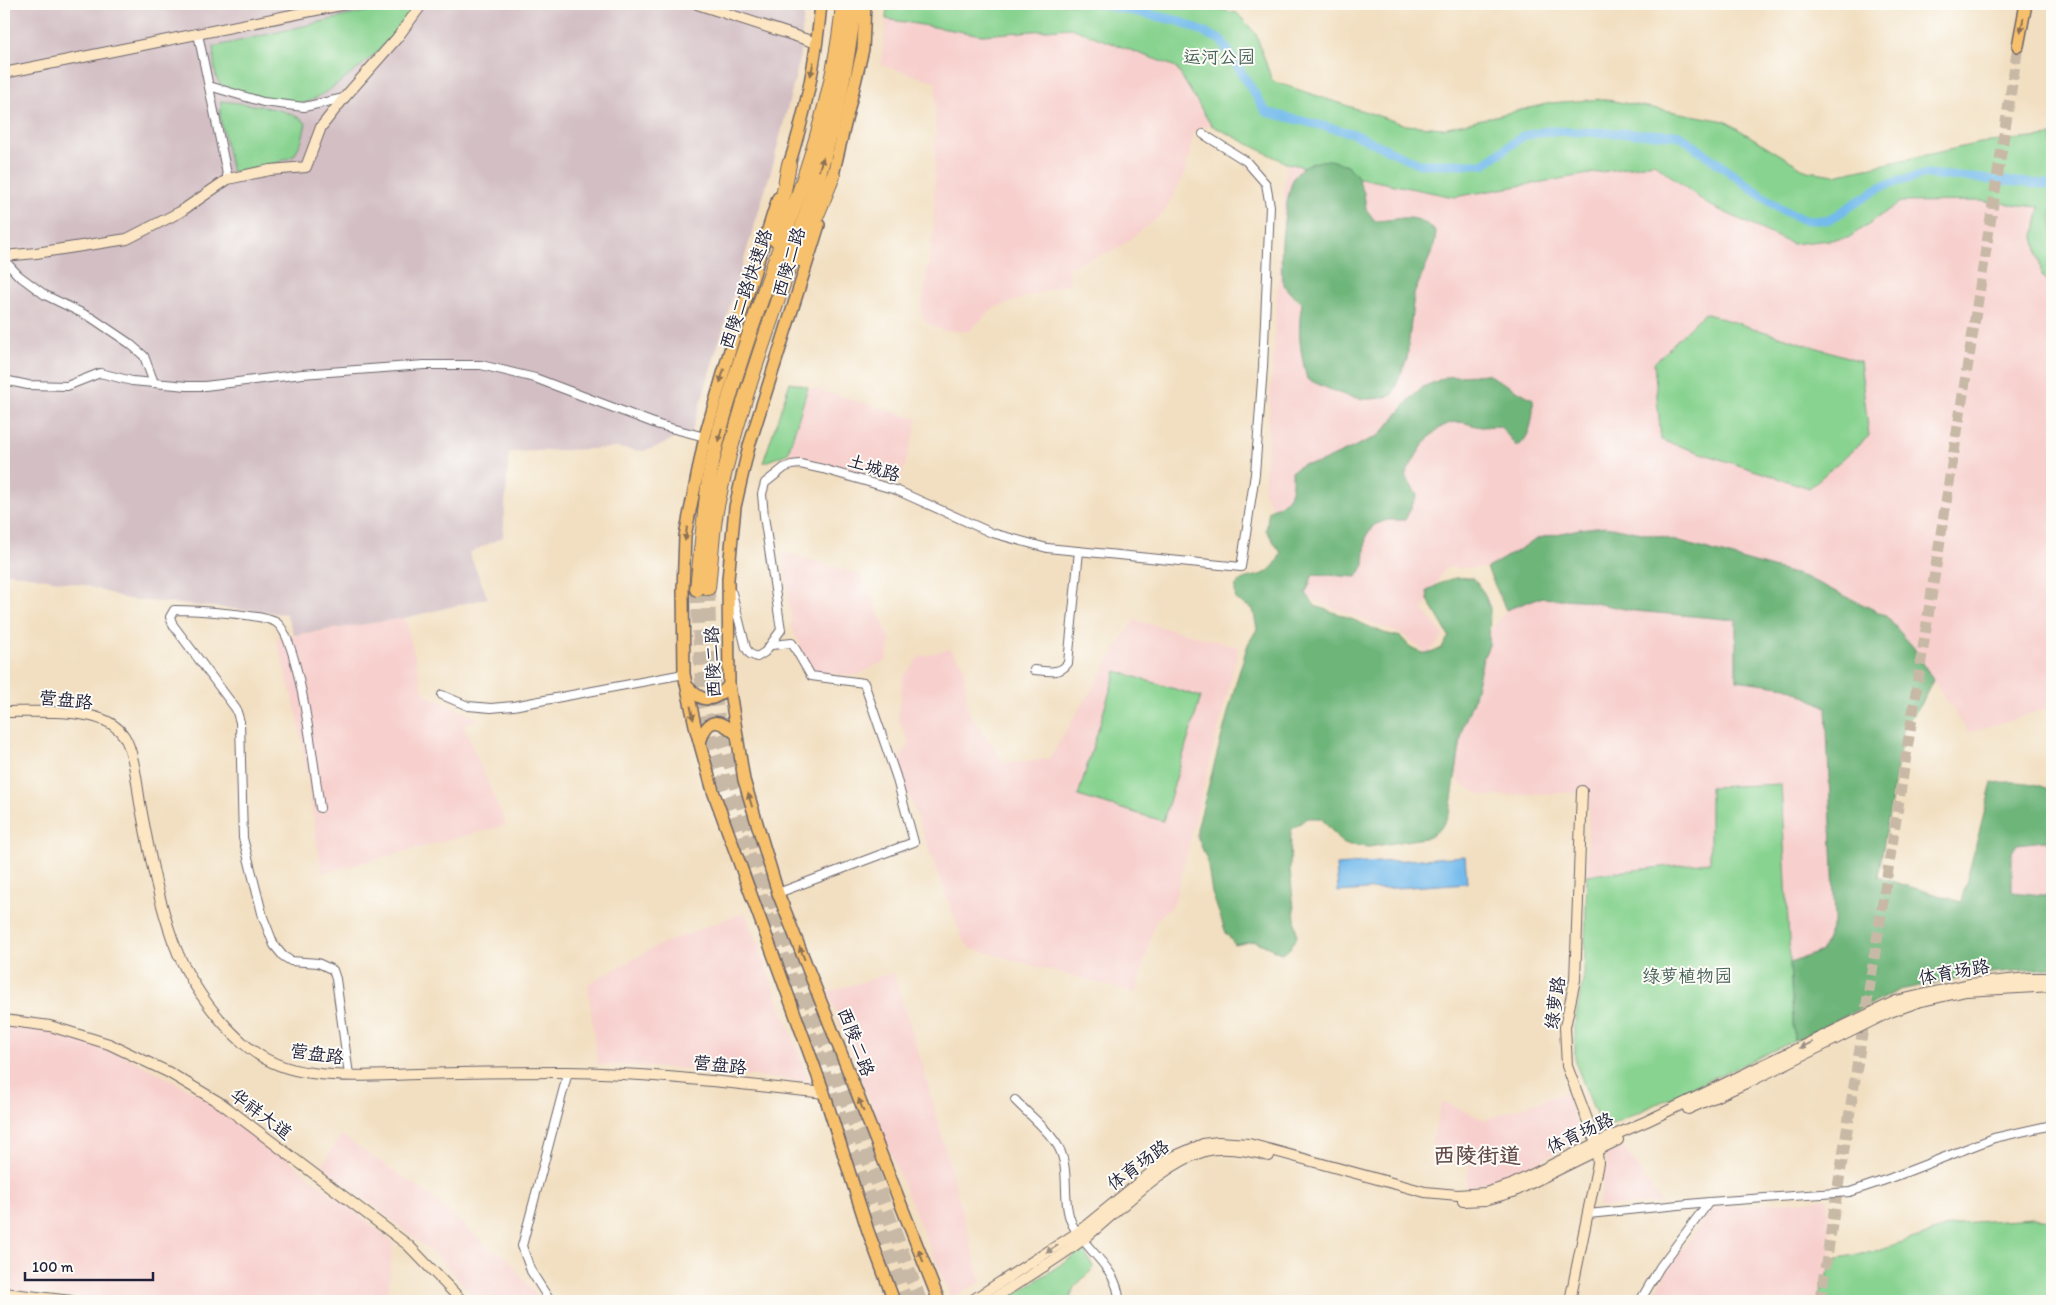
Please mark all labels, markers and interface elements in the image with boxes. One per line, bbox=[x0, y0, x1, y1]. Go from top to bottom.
one-way arrow bbox=[2017, 17, 2025, 33]
park label: 运河公园 bbox=[1183, 46, 1255, 68]
one-way arrow bbox=[808, 62, 816, 77]
one-way arrow bbox=[818, 156, 826, 171]
street label: 西陵二路 bbox=[768, 224, 810, 300]
street label: 西陵二路快速路 bbox=[715, 226, 777, 352]
one-way arrow bbox=[718, 369, 726, 384]
one-way arrow bbox=[716, 427, 724, 442]
street label: 土城路 bbox=[845, 450, 903, 486]
one-way arrow bbox=[682, 527, 690, 543]
street label: 西陵二路 bbox=[701, 626, 725, 698]
street label: 营盘路 bbox=[38, 686, 94, 714]
one-way arrow bbox=[688, 706, 696, 721]
one-way arrow bbox=[745, 792, 753, 807]
one-way arrow bbox=[798, 946, 805, 961]
street label: 体育场路 bbox=[1917, 955, 1991, 989]
park label: 绿萝植物园 bbox=[1642, 965, 1732, 987]
street label: 绿萝路 bbox=[1540, 975, 1570, 1031]
street label: 西陵二路 bbox=[833, 1004, 879, 1080]
street label: 营盘路 bbox=[289, 1039, 345, 1069]
one-way arrow bbox=[1799, 1041, 1813, 1049]
street label: 营盘路 bbox=[692, 1051, 748, 1079]
street label: 华祥大道 bbox=[226, 1084, 296, 1144]
one-way arrow bbox=[857, 1097, 865, 1112]
street label: 体育场路 bbox=[1543, 1108, 1617, 1158]
street label: 体育场路 bbox=[1102, 1135, 1174, 1195]
district label: 西陵街道 bbox=[1433, 1142, 1521, 1169]
one-way arrow bbox=[1046, 1244, 1059, 1254]
one-way arrow bbox=[917, 1248, 925, 1263]
scale bar bbox=[25, 1250, 152, 1282]
text: 100 m bbox=[32, 1258, 74, 1276]

